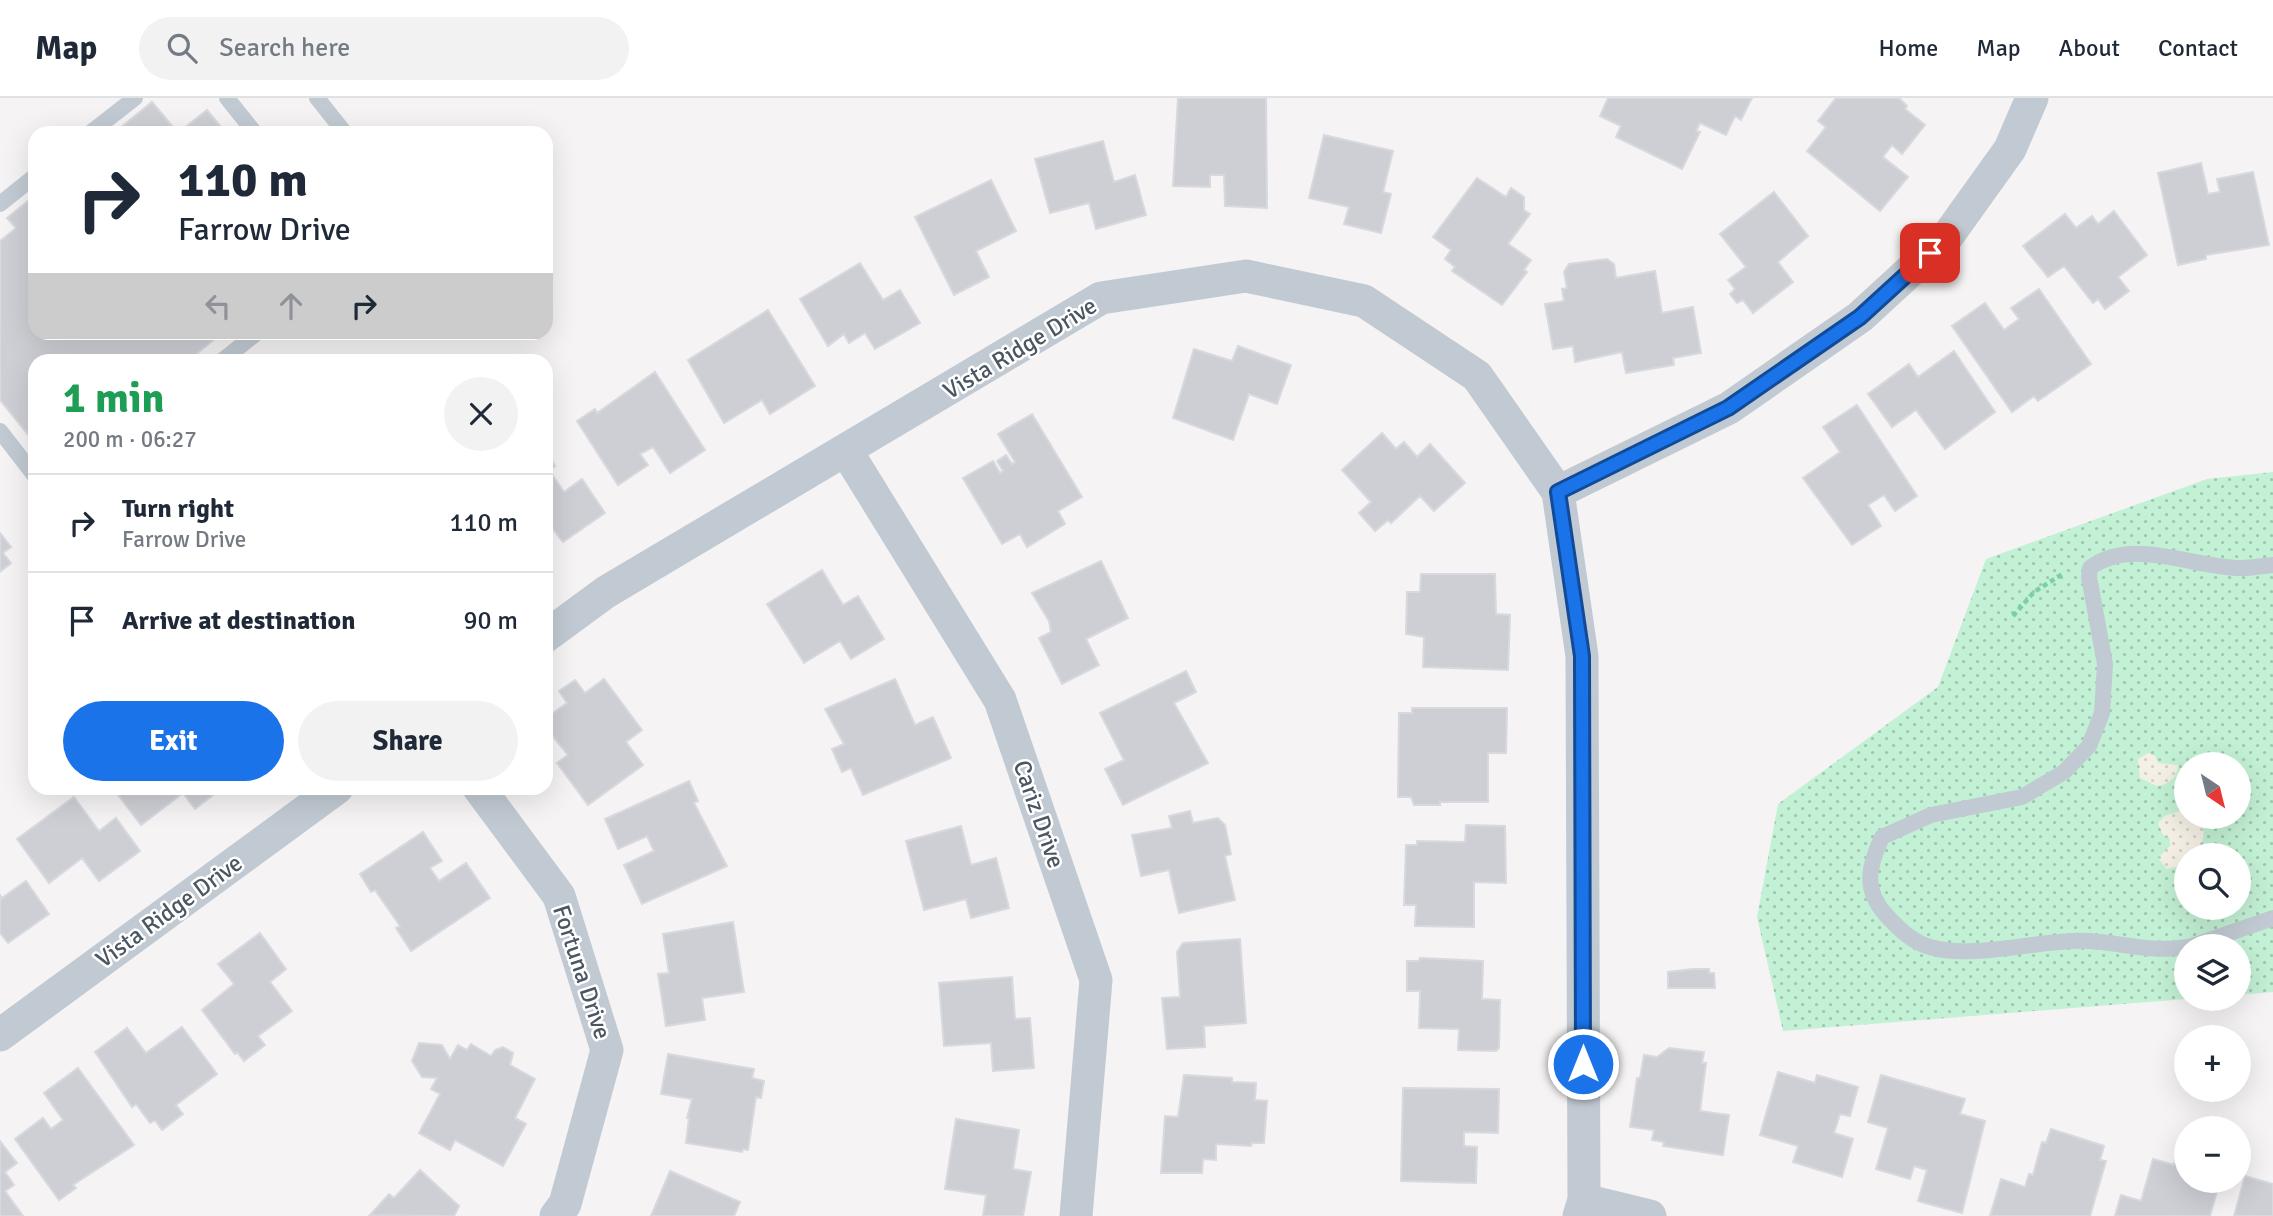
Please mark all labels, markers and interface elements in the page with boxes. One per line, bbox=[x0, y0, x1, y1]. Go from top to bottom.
search box bbox=[139, 17, 629, 80]
text: Map bbox=[35, 28, 97, 69]
icon: search bbox=[163, 29, 201, 67]
text: Search here bbox=[219, 32, 350, 64]
text: Home bbox=[1878, 33, 1938, 63]
text: Map bbox=[1976, 33, 2021, 63]
text: About bbox=[2059, 33, 2120, 63]
text: Contact bbox=[2158, 33, 2238, 63]
text: 110 m bbox=[178, 150, 308, 210]
icon: right bbox=[63, 154, 154, 245]
text: Farrow Drive bbox=[178, 210, 351, 249]
pin bbox=[1900, 223, 1960, 283]
icon: arrive bbox=[1911, 234, 1949, 272]
icon: left bbox=[199, 287, 237, 325]
icon: ahead bbox=[272, 287, 310, 325]
icon: right bbox=[345, 287, 383, 325]
street label: Vista Ridge Drive bbox=[938, 290, 1102, 406]
text: 1 min bbox=[63, 373, 164, 424]
button: close bbox=[444, 377, 518, 451]
text: 200 m · 06:27 bbox=[63, 425, 197, 454]
text: Turn right bbox=[122, 493, 234, 525]
icon: right bbox=[63, 504, 101, 542]
text: 110 m bbox=[449, 507, 518, 539]
text: Farrow Drive bbox=[122, 525, 246, 554]
icon: arrive bbox=[63, 602, 101, 640]
text: Arrive at destination bbox=[122, 605, 355, 637]
text: 90 m bbox=[463, 605, 518, 637]
button: Exit bbox=[63, 701, 284, 781]
button: Share bbox=[298, 701, 518, 781]
north arrow bbox=[2174, 752, 2250, 830]
map controls bbox=[2174, 752, 2251, 1193]
street label: Cariz Drive bbox=[1007, 756, 1071, 872]
button: search bbox=[2174, 843, 2251, 920]
street label: Vista Ridge Drive bbox=[90, 848, 248, 974]
street label: Fortuna Drive bbox=[546, 901, 618, 1043]
button: layers bbox=[2174, 934, 2251, 1011]
button: + bbox=[2174, 1025, 2251, 1102]
position arrow bbox=[1546, 1027, 1620, 1101]
button: − bbox=[2174, 1116, 2251, 1193]

